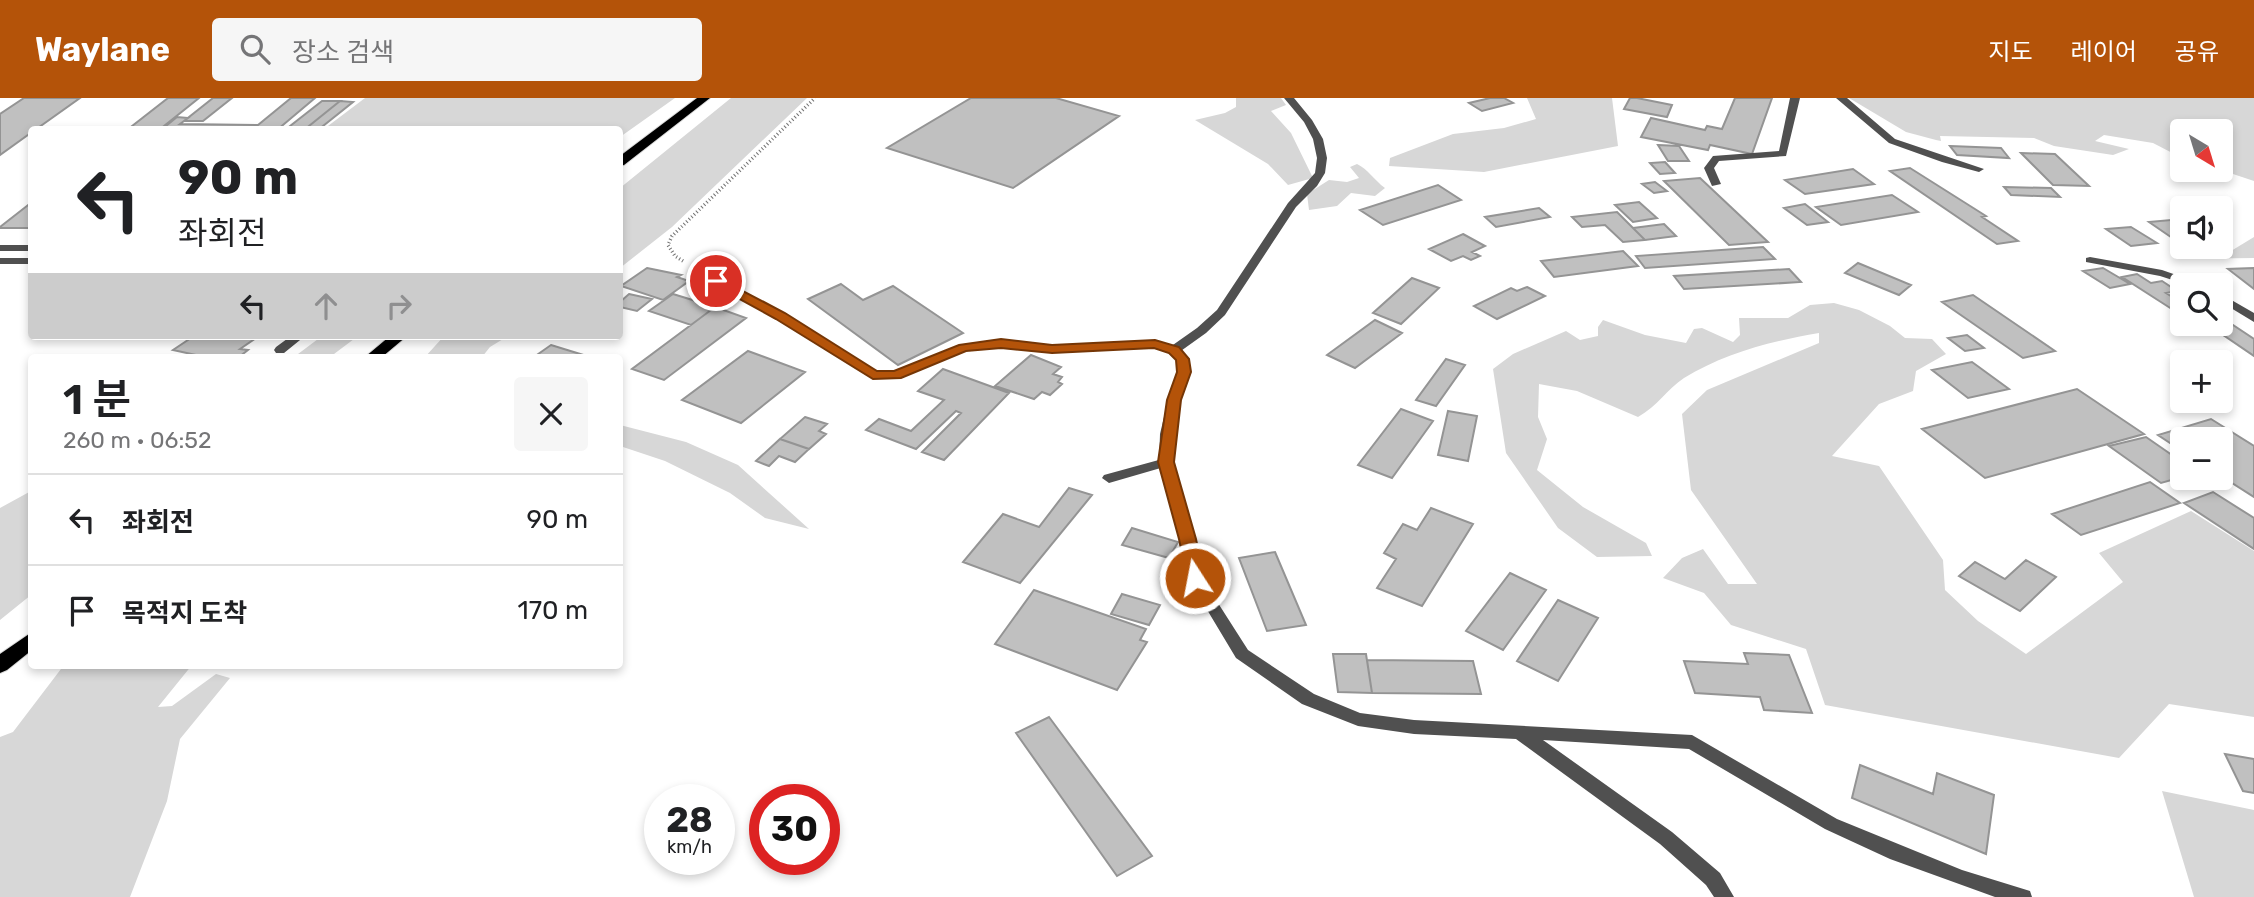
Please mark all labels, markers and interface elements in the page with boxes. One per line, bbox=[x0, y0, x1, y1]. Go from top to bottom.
search box bbox=[212, 18, 702, 81]
text: Waylane bbox=[35, 30, 170, 69]
icon: search bbox=[236, 30, 274, 68]
text: 장소 검색 bbox=[292, 37, 394, 68]
text: 지도 bbox=[1988, 38, 2033, 66]
text: 레이어 bbox=[2071, 38, 2137, 66]
text: 공유 bbox=[2175, 38, 2219, 66]
north arrow bbox=[2170, 119, 2233, 182]
map controls bbox=[2170, 119, 2233, 490]
text: 90 m bbox=[178, 148, 298, 206]
icon: left bbox=[63, 154, 154, 245]
button: sound bbox=[2170, 196, 2233, 259]
text: 좌회전 bbox=[178, 214, 266, 252]
pin bbox=[686, 251, 746, 311]
icon: arrive bbox=[697, 262, 735, 300]
button: search bbox=[2170, 273, 2233, 336]
icon: left bbox=[234, 287, 272, 325]
icon: ahead bbox=[307, 287, 345, 325]
icon: right bbox=[380, 287, 418, 325]
button: + bbox=[2170, 350, 2233, 413]
text: 1 분 bbox=[63, 375, 131, 425]
button: close bbox=[514, 377, 588, 451]
text: 260 m · 06:52 bbox=[63, 426, 211, 454]
button: − bbox=[2170, 427, 2233, 490]
icon: left bbox=[63, 501, 101, 539]
text: 90 m bbox=[527, 504, 588, 535]
text: 좌회전 bbox=[122, 507, 194, 538]
position arrow bbox=[1158, 541, 1232, 615]
icon: arrive bbox=[63, 592, 101, 630]
text: 170 m bbox=[518, 595, 588, 626]
text: 목적지 도착 bbox=[122, 598, 247, 629]
speed limit sign: 30 bbox=[749, 784, 840, 875]
text: 28 bbox=[666, 799, 713, 841]
text: km/h bbox=[667, 836, 712, 858]

